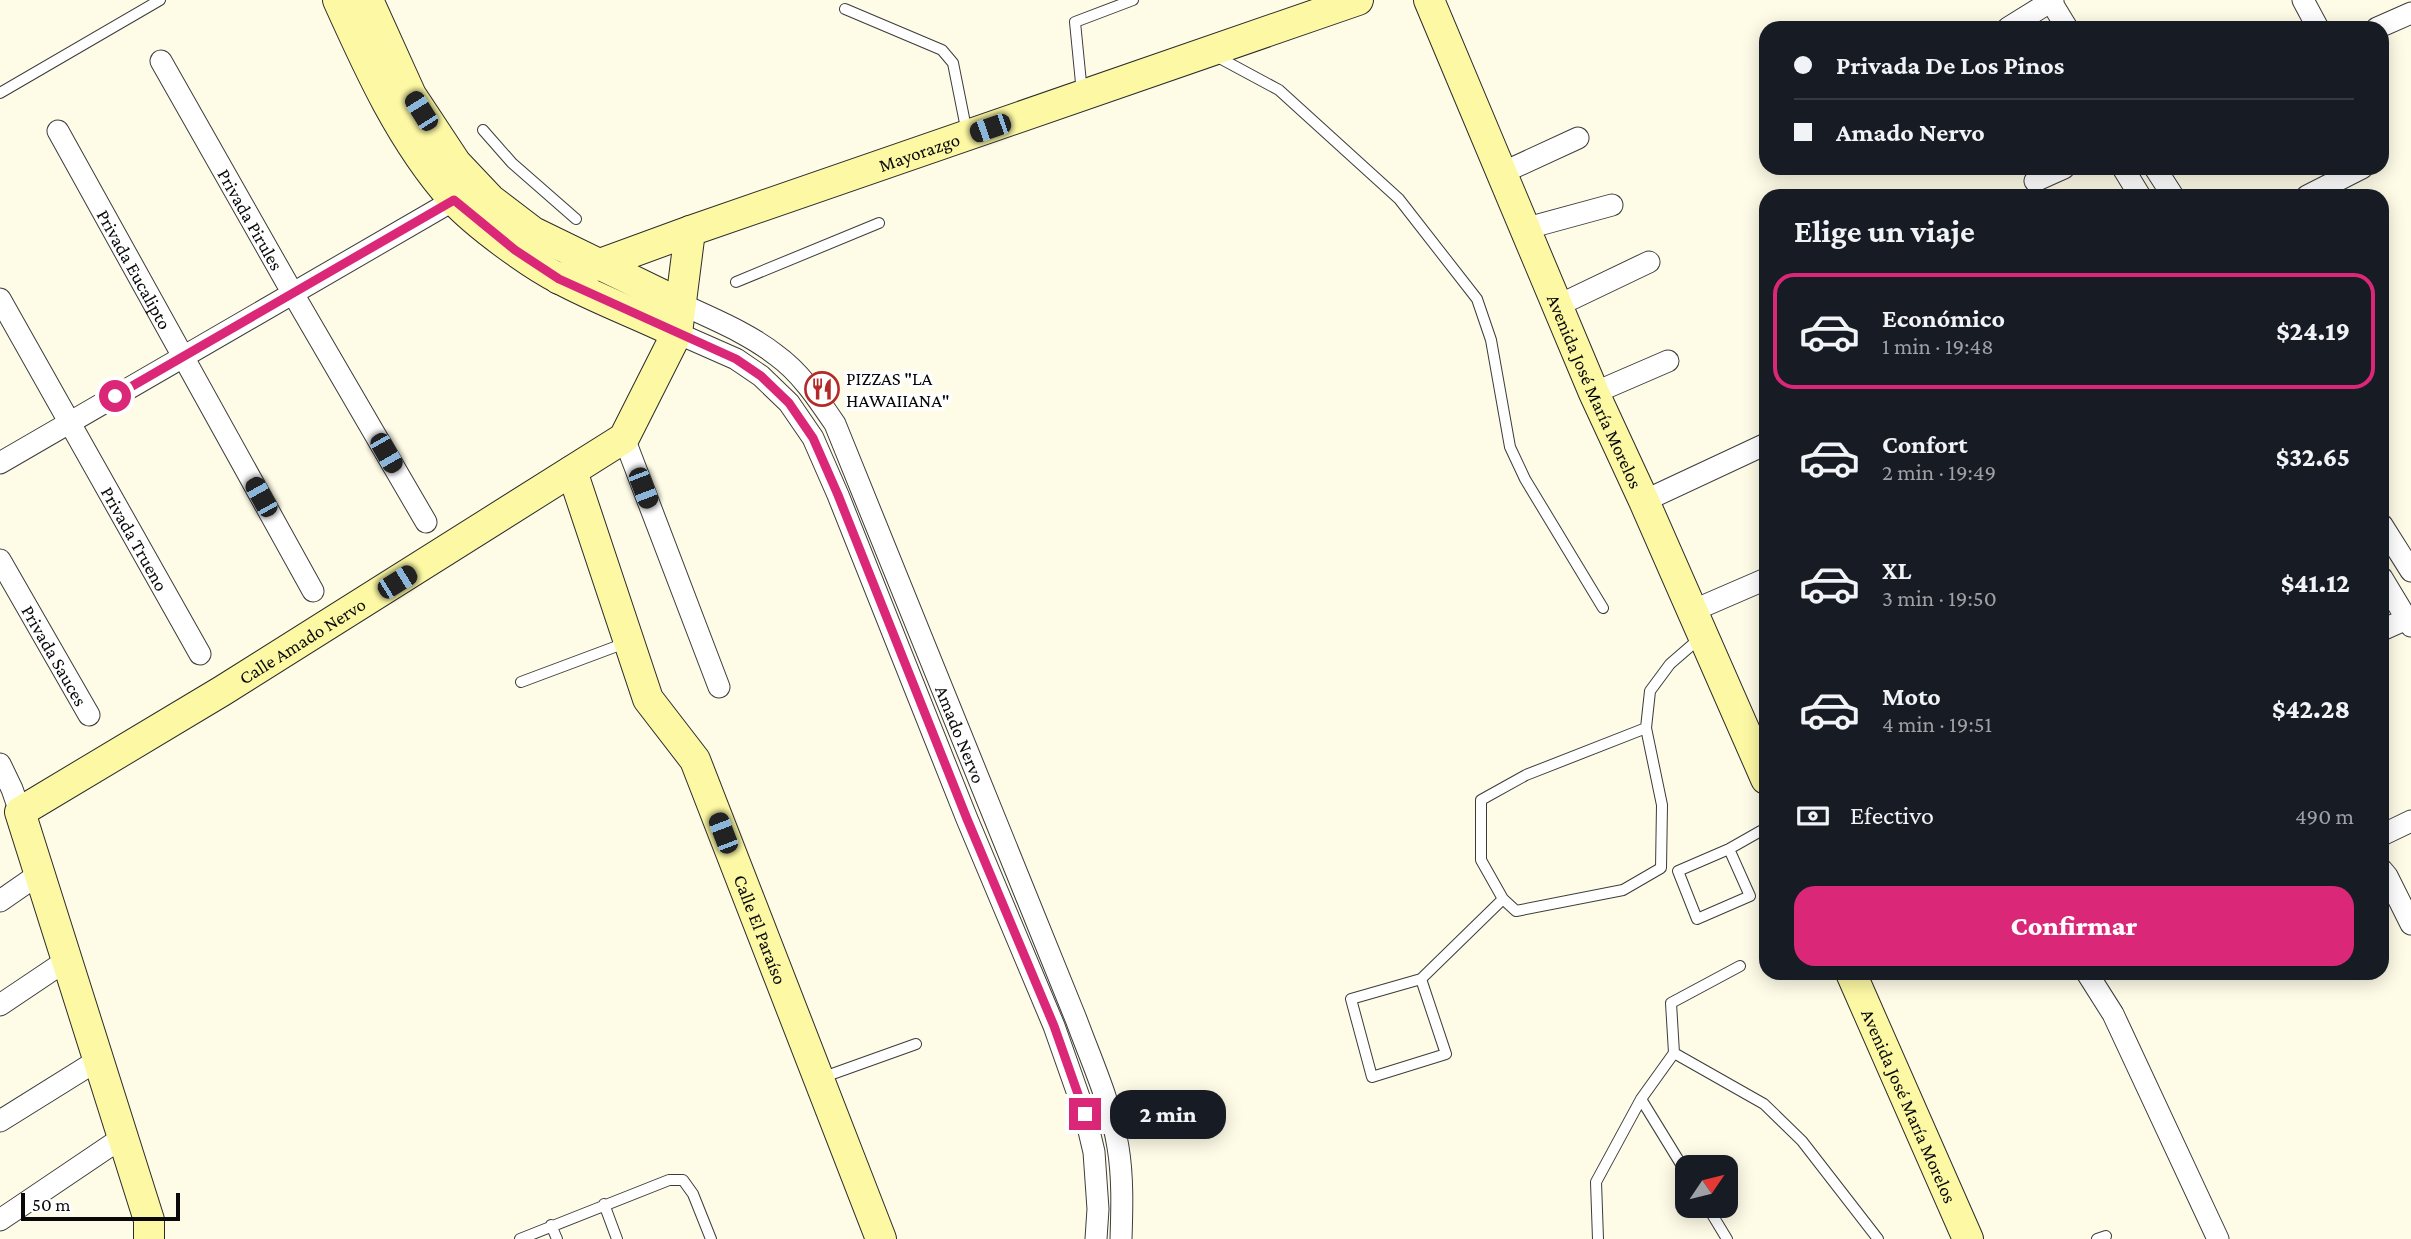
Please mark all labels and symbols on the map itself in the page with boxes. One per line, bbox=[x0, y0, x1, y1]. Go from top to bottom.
car bbox=[401, 88, 442, 134]
car bbox=[967, 111, 1014, 145]
street label: Mayorazgo bbox=[876, 128, 962, 175]
street label: Privada Pirules bbox=[214, 165, 288, 274]
street label: Privada Eucalipto bbox=[93, 206, 176, 333]
street label: Avenida José María Morelos bbox=[1543, 291, 1647, 492]
place label: PIZZAS "LA HAWAIIANA" bbox=[846, 368, 950, 411]
restaurant icon: PIZZAS "LA HAWAIIANA" bbox=[803, 370, 841, 408]
route start bbox=[99, 380, 131, 412]
car bbox=[367, 430, 406, 476]
car bbox=[626, 465, 661, 511]
car bbox=[242, 474, 281, 520]
street label: Privada Trueno bbox=[97, 483, 173, 594]
car bbox=[374, 562, 421, 602]
street label: Calle Amado Nervo bbox=[235, 593, 369, 688]
street label: Privada Sauces bbox=[18, 601, 92, 709]
street label: Amado Nervo bbox=[931, 682, 990, 786]
car bbox=[706, 810, 741, 856]
street label: Calle El Paraíso bbox=[730, 872, 792, 987]
street label: Avenida José María Morelos bbox=[1858, 1005, 1961, 1206]
callout: 2 min bbox=[1110, 1090, 1225, 1138]
route end bbox=[1069, 1098, 1101, 1130]
north arrow bbox=[1675, 1155, 1738, 1218]
scale bar bbox=[21, 1190, 180, 1222]

